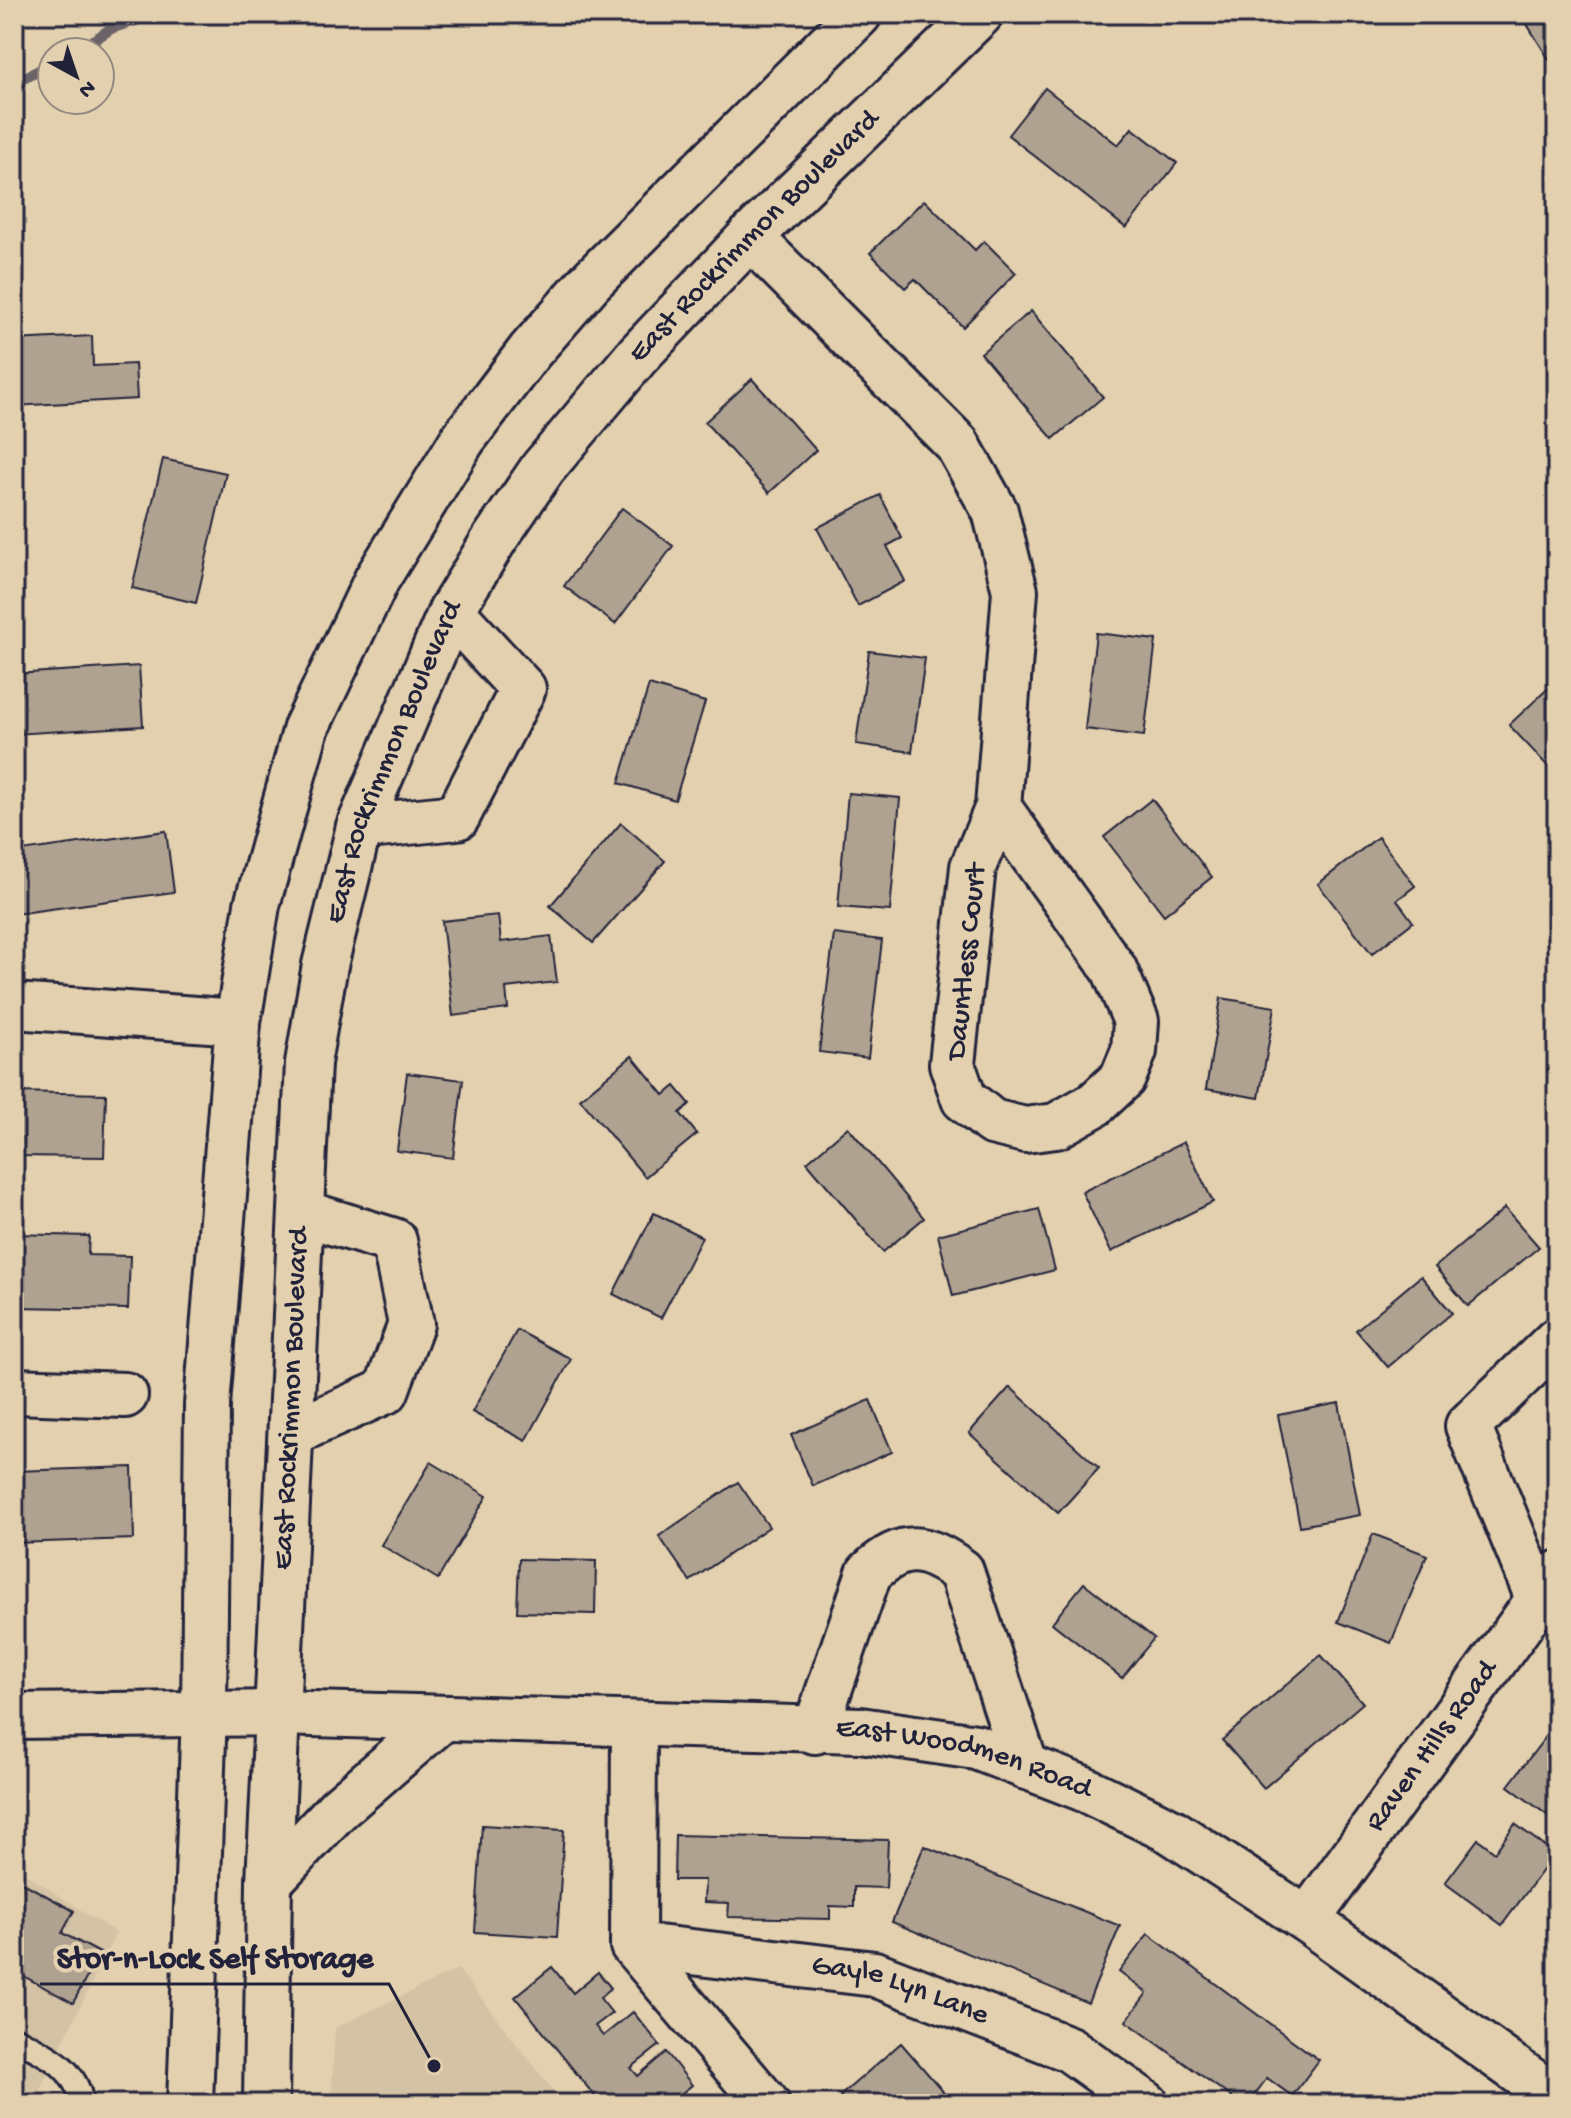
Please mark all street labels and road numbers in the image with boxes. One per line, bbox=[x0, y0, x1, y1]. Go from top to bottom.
street label: East Rockrimmon Boulevard bbox=[622, 101, 889, 371]
street label: East Rockrimmon Boulevard bbox=[318, 592, 472, 927]
street label: Dauntless Court bbox=[940, 860, 996, 1064]
street label: East Rockrimmon Boulevard bbox=[266, 1224, 318, 1570]
street label: Raven Hills Road bbox=[1359, 1652, 1507, 1839]
street label: East Woodmen Road bbox=[835, 1712, 1099, 1808]
street label: Gayle Lyn Lane bbox=[810, 1949, 994, 2034]

